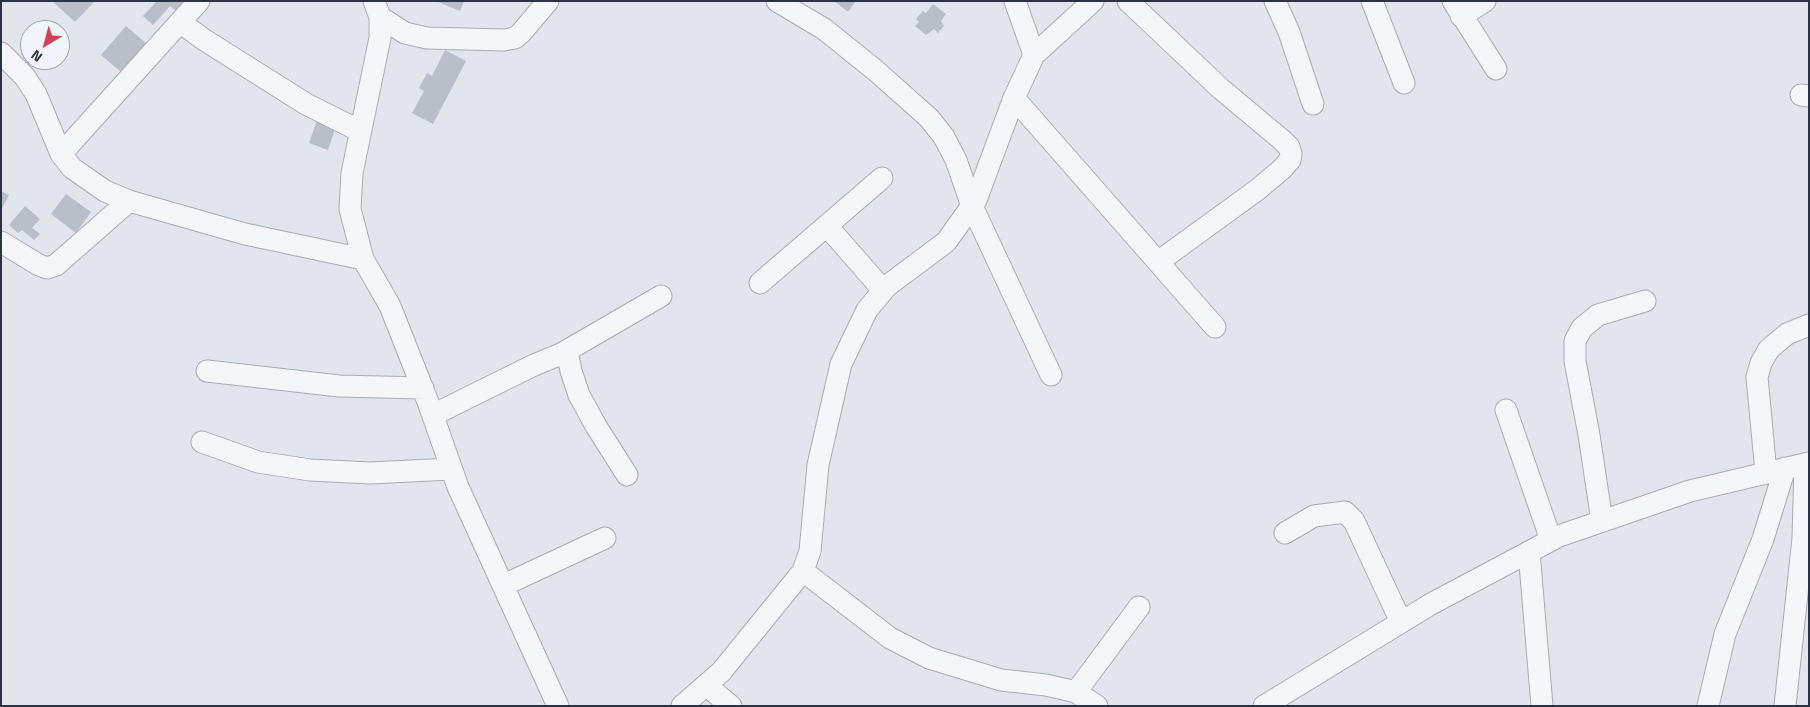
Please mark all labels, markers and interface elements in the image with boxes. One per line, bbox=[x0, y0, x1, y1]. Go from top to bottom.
north arrow bbox=[20, 20, 70, 70]
text: N bbox=[26, 45, 46, 68]

